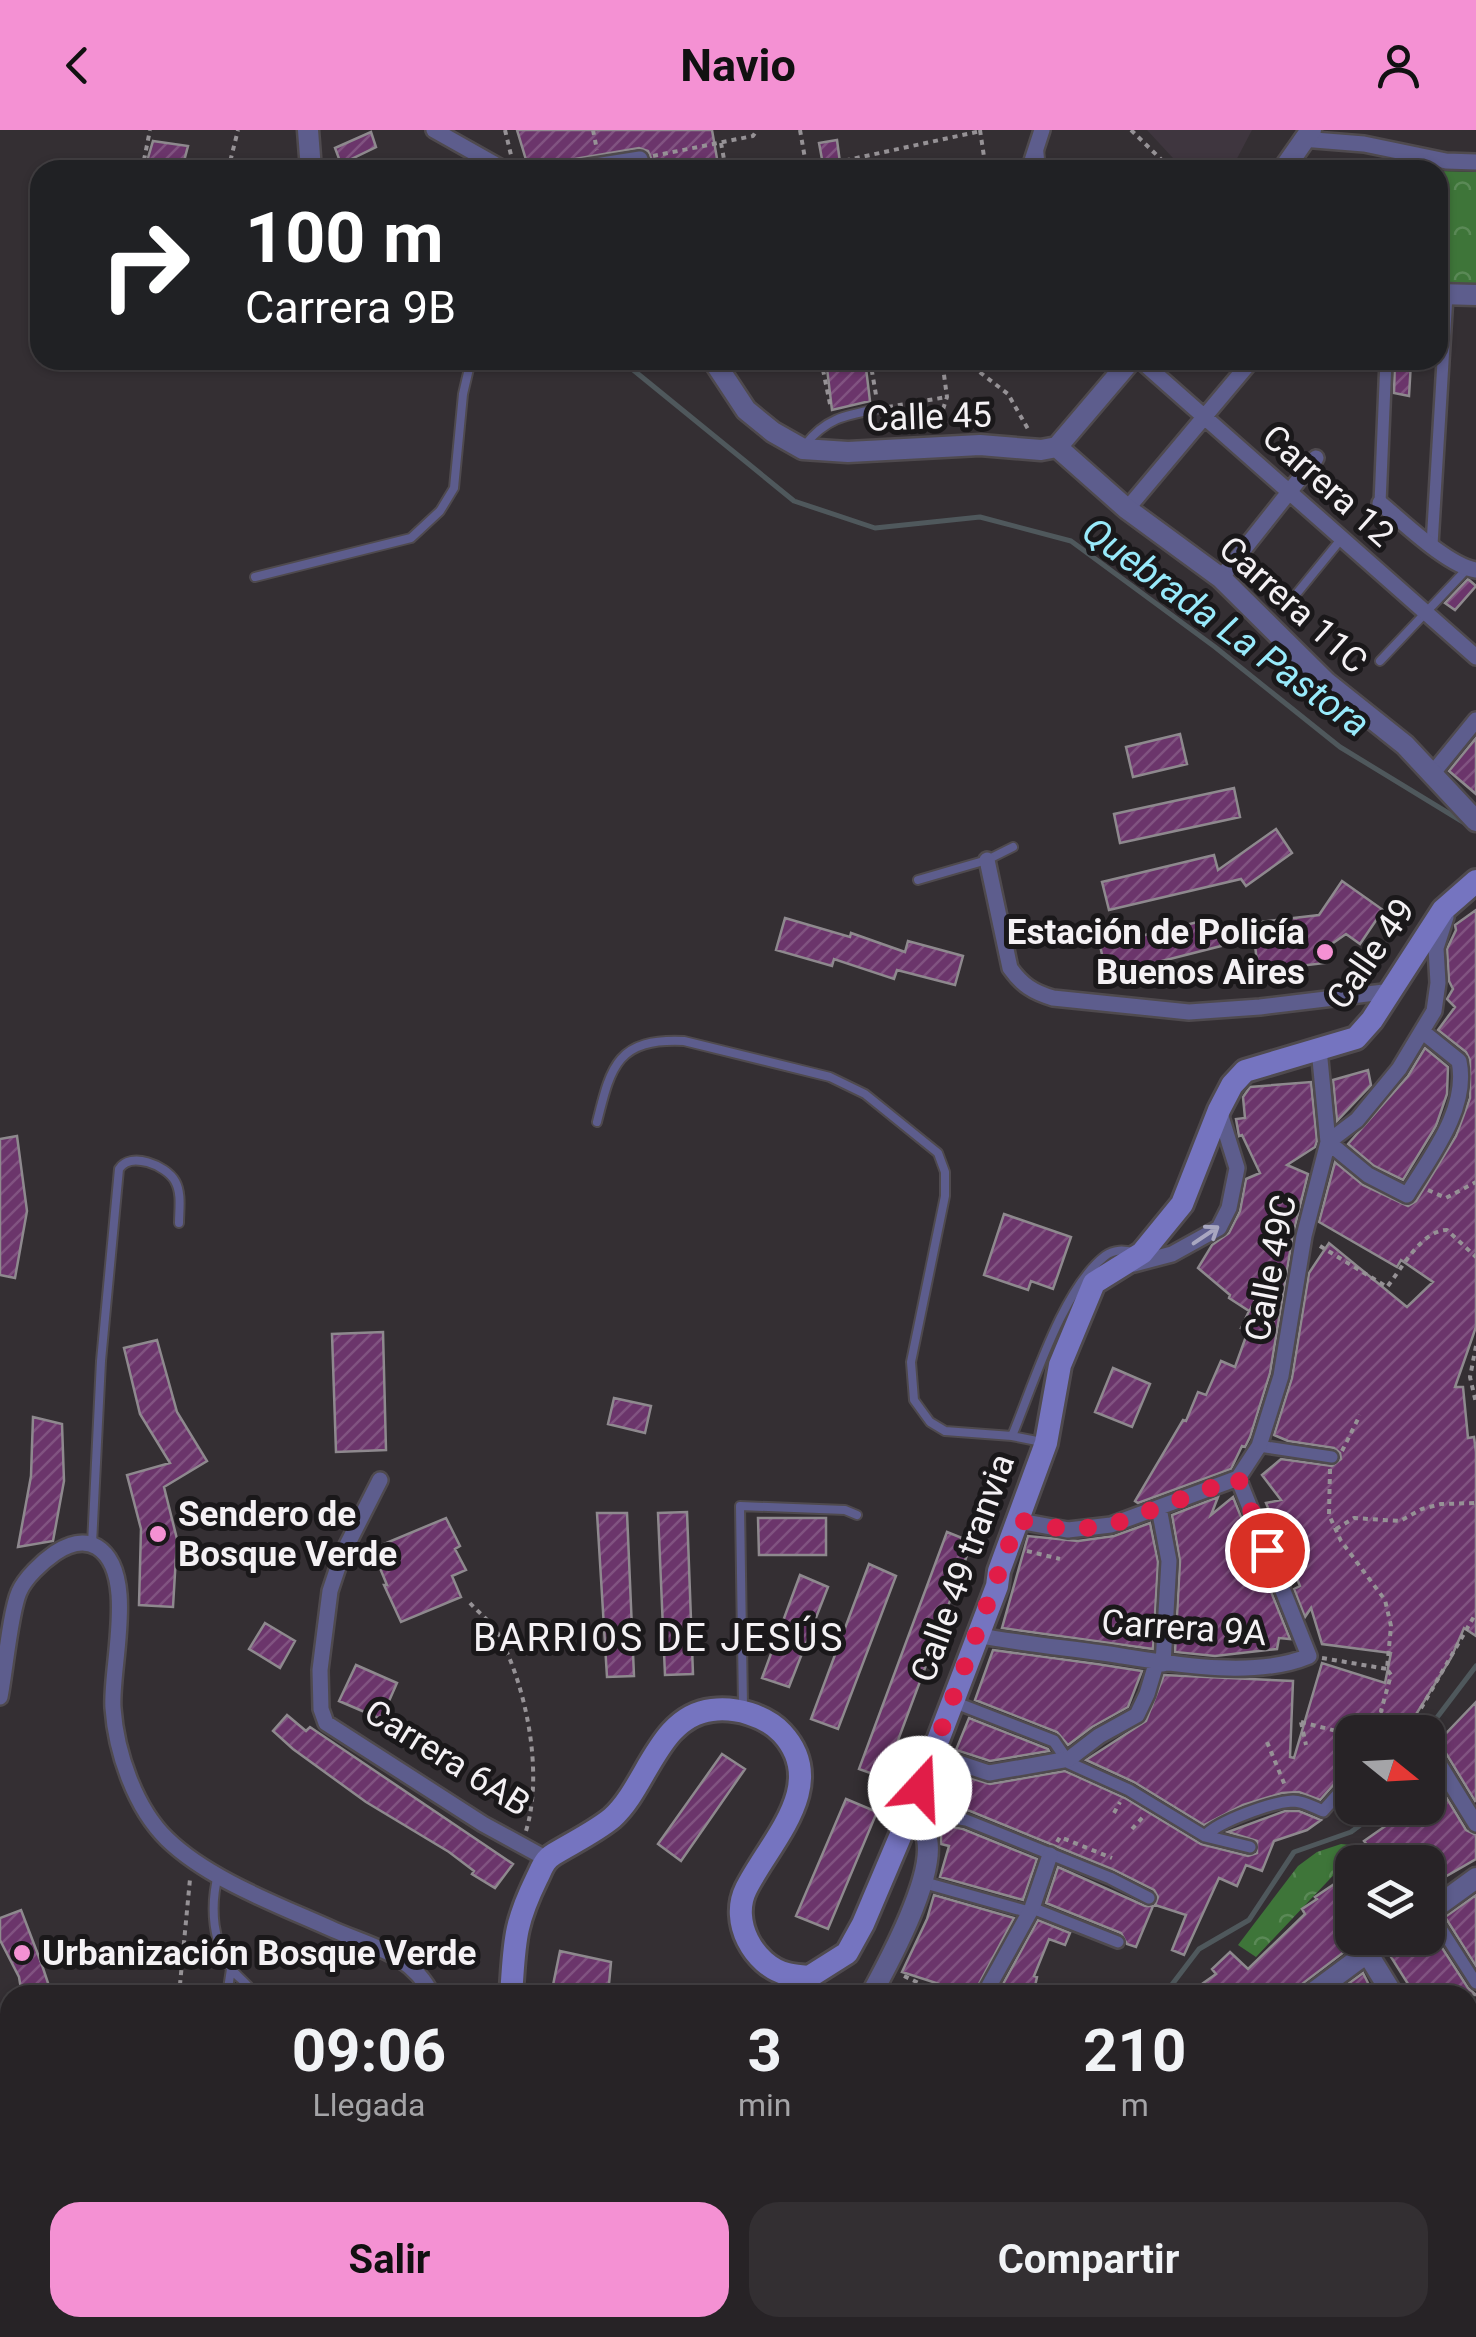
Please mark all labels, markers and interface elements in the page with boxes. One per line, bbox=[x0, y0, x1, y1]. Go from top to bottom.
icon: back bbox=[50, 38, 105, 93]
icon: person bbox=[1371, 38, 1426, 93]
text: Navio bbox=[680, 39, 796, 92]
text: 100 m bbox=[245, 197, 444, 279]
icon: right bbox=[80, 200, 210, 330]
text: Carrera 9B bbox=[245, 281, 456, 334]
street label: Calle 45 bbox=[866, 394, 992, 440]
street label: Carrera 12 bbox=[1254, 417, 1402, 555]
water label: Quebrada La Pastora bbox=[1074, 508, 1378, 746]
street label: Carrera 11C bbox=[1211, 528, 1375, 682]
street label: Calle 49 bbox=[1318, 891, 1424, 1017]
place label: Estación de Policía Buenos Aires bbox=[1007, 912, 1305, 993]
marker: Estación de Policía Buenos Aires bbox=[1314, 941, 1336, 963]
street label: Calle 49C bbox=[1237, 1191, 1305, 1345]
one-way arrow bbox=[1192, 1225, 1220, 1246]
street label: Calle 49 tranvia bbox=[903, 1448, 1023, 1688]
place label: Sendero de Bosque Verde bbox=[178, 1494, 397, 1575]
pin bbox=[1225, 1508, 1310, 1593]
marker: Sendero de Bosque Verde bbox=[147, 1523, 169, 1545]
icon: arrive bbox=[1240, 1523, 1295, 1578]
street label: Carrera 9A bbox=[1100, 1602, 1268, 1654]
district label: BARRIOS DE JESÚS bbox=[473, 1615, 845, 1660]
street label: Carrera 6AB bbox=[357, 1691, 537, 1825]
north arrow bbox=[1335, 1715, 1445, 1825]
map controls bbox=[1335, 1715, 1445, 1955]
position arrow bbox=[868, 1736, 972, 1840]
button: layers bbox=[1335, 1845, 1445, 1955]
place label: Urbanización Bosque Verde bbox=[42, 1933, 477, 1974]
marker: Urbanización Bosque Verde bbox=[11, 1942, 33, 1964]
text: 09:06 bbox=[292, 2015, 446, 2086]
text: 3 bbox=[747, 2015, 782, 2086]
text: 210 bbox=[1083, 2015, 1186, 2086]
text: Llegada bbox=[313, 2086, 425, 2124]
text: min bbox=[738, 2086, 791, 2124]
text: m bbox=[1121, 2086, 1149, 2124]
button: Salir bbox=[50, 2202, 729, 2317]
button: Compartir bbox=[749, 2202, 1428, 2317]

